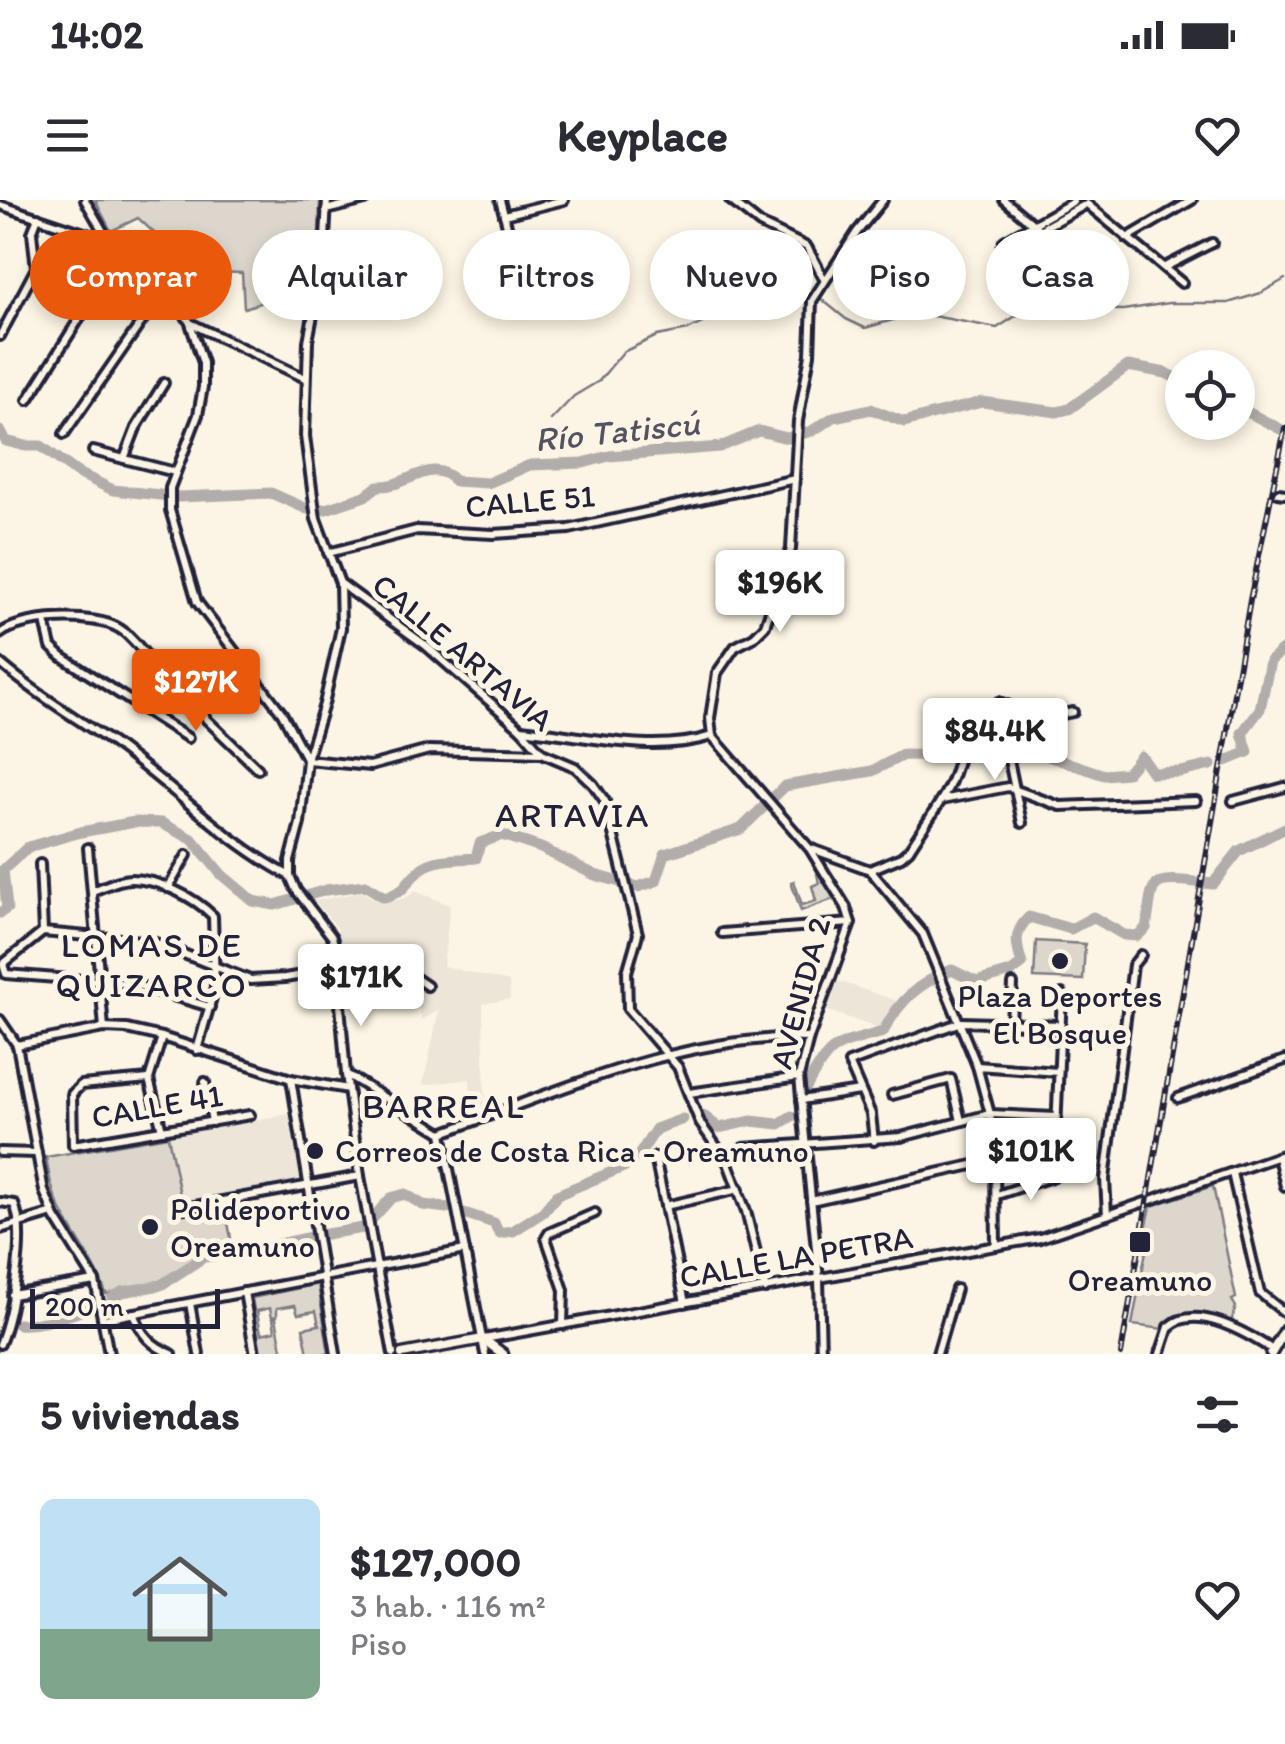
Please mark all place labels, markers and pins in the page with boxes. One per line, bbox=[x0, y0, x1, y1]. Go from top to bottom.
pin: $196K bbox=[710, 550, 850, 635]
pin: $127K bbox=[126, 649, 266, 734]
pin: $84.4K bbox=[914, 698, 1076, 783]
pin: $171K bbox=[291, 944, 431, 1029]
marker: Plaza Deportes El Bosque bbox=[1049, 950, 1071, 972]
place label: Plaza Deportes El Bosque bbox=[958, 977, 1162, 1052]
pin: $101K bbox=[961, 1118, 1101, 1203]
place label: Correos de Costa Rica - Oreamuno bbox=[335, 1132, 809, 1170]
marker: Correos de Costa Rica - Oreamuno bbox=[304, 1140, 326, 1162]
place label: Polideportivo Oreamuno bbox=[170, 1190, 351, 1265]
marker: Polideportivo Oreamuno bbox=[139, 1216, 161, 1238]
marker: Oreamuno bbox=[1127, 1229, 1153, 1255]
place label: Oreamuno bbox=[1068, 1261, 1213, 1299]

